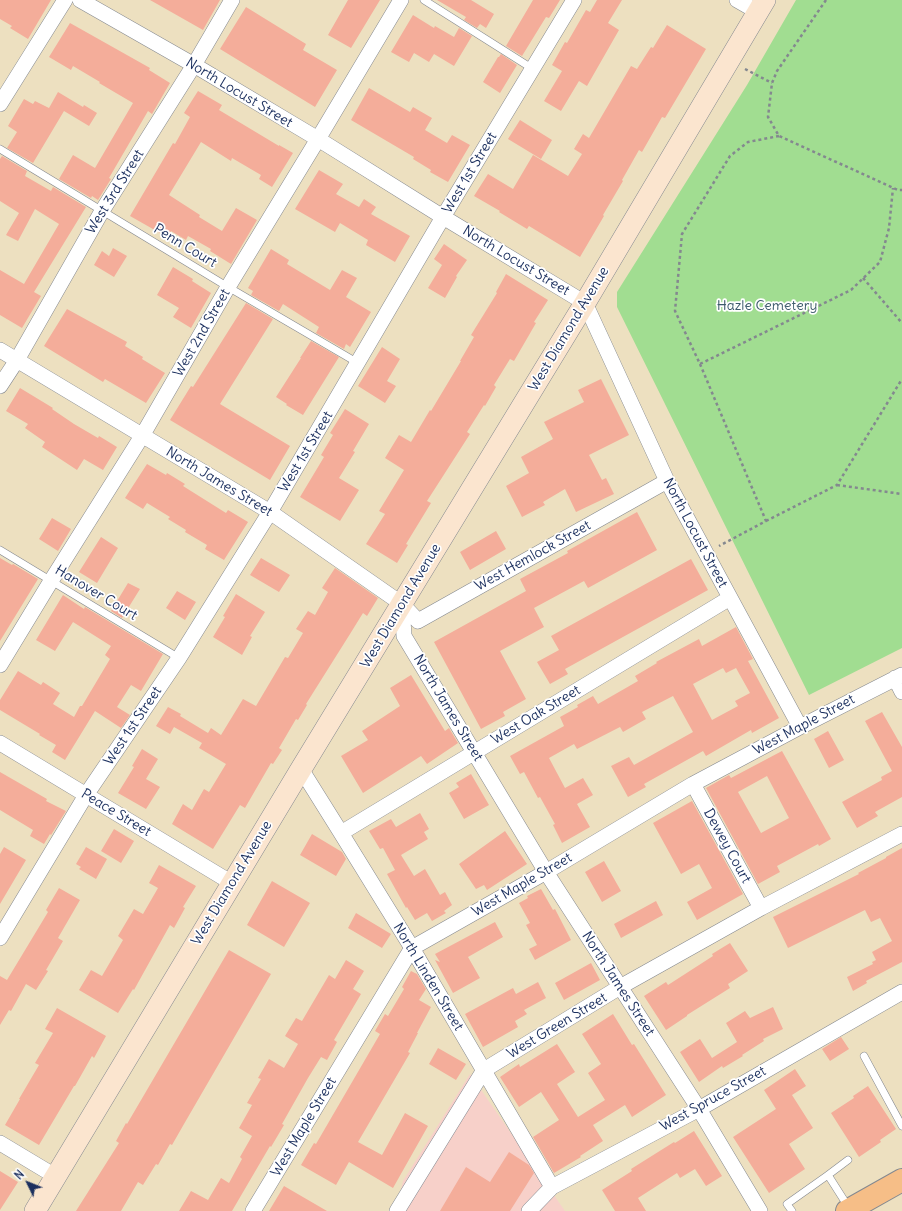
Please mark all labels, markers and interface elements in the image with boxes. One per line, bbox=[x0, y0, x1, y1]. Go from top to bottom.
street label: North Locust Street bbox=[183, 54, 295, 132]
street label: West 1st Street bbox=[439, 129, 501, 217]
street label: West 3rd Street bbox=[82, 147, 148, 237]
street label: Penn Court bbox=[150, 221, 220, 271]
street label: North Locust Street bbox=[460, 222, 572, 300]
street label: West Diamond Avenue bbox=[525, 264, 613, 394]
street label: West 2nd Street bbox=[170, 286, 234, 380]
park label: Hazle Cemetery bbox=[717, 298, 817, 314]
street label: West 1st Street bbox=[275, 408, 337, 496]
street label: North James Street bbox=[163, 444, 275, 520]
street label: North Locust Street bbox=[659, 475, 731, 591]
street label: West Hemlock Street bbox=[472, 517, 594, 595]
street label: West Diamond Avenue bbox=[357, 541, 445, 671]
street label: Hanover Court bbox=[52, 562, 140, 624]
street label: North James Street bbox=[410, 652, 486, 764]
street label: West Oak Street bbox=[488, 682, 584, 748]
street label: West 1st Street bbox=[100, 683, 166, 769]
street label: West Maple Street bbox=[750, 691, 858, 759]
street label: Peace Street bbox=[78, 786, 154, 840]
street label: Dewey Court bbox=[700, 806, 754, 886]
street label: West Diamond Avenue bbox=[188, 818, 276, 948]
street label: West Maple Street bbox=[469, 850, 575, 920]
street label: North Linden Street bbox=[389, 920, 467, 1034]
street label: North James Street bbox=[578, 929, 658, 1039]
street label: West Green Street bbox=[504, 990, 610, 1062]
street label: West Spruce Street bbox=[657, 1063, 769, 1135]
street label: West Maple Street bbox=[268, 1074, 340, 1180]
north arrow bbox=[8, 1163, 48, 1203]
text: N bbox=[12, 1167, 27, 1182]

